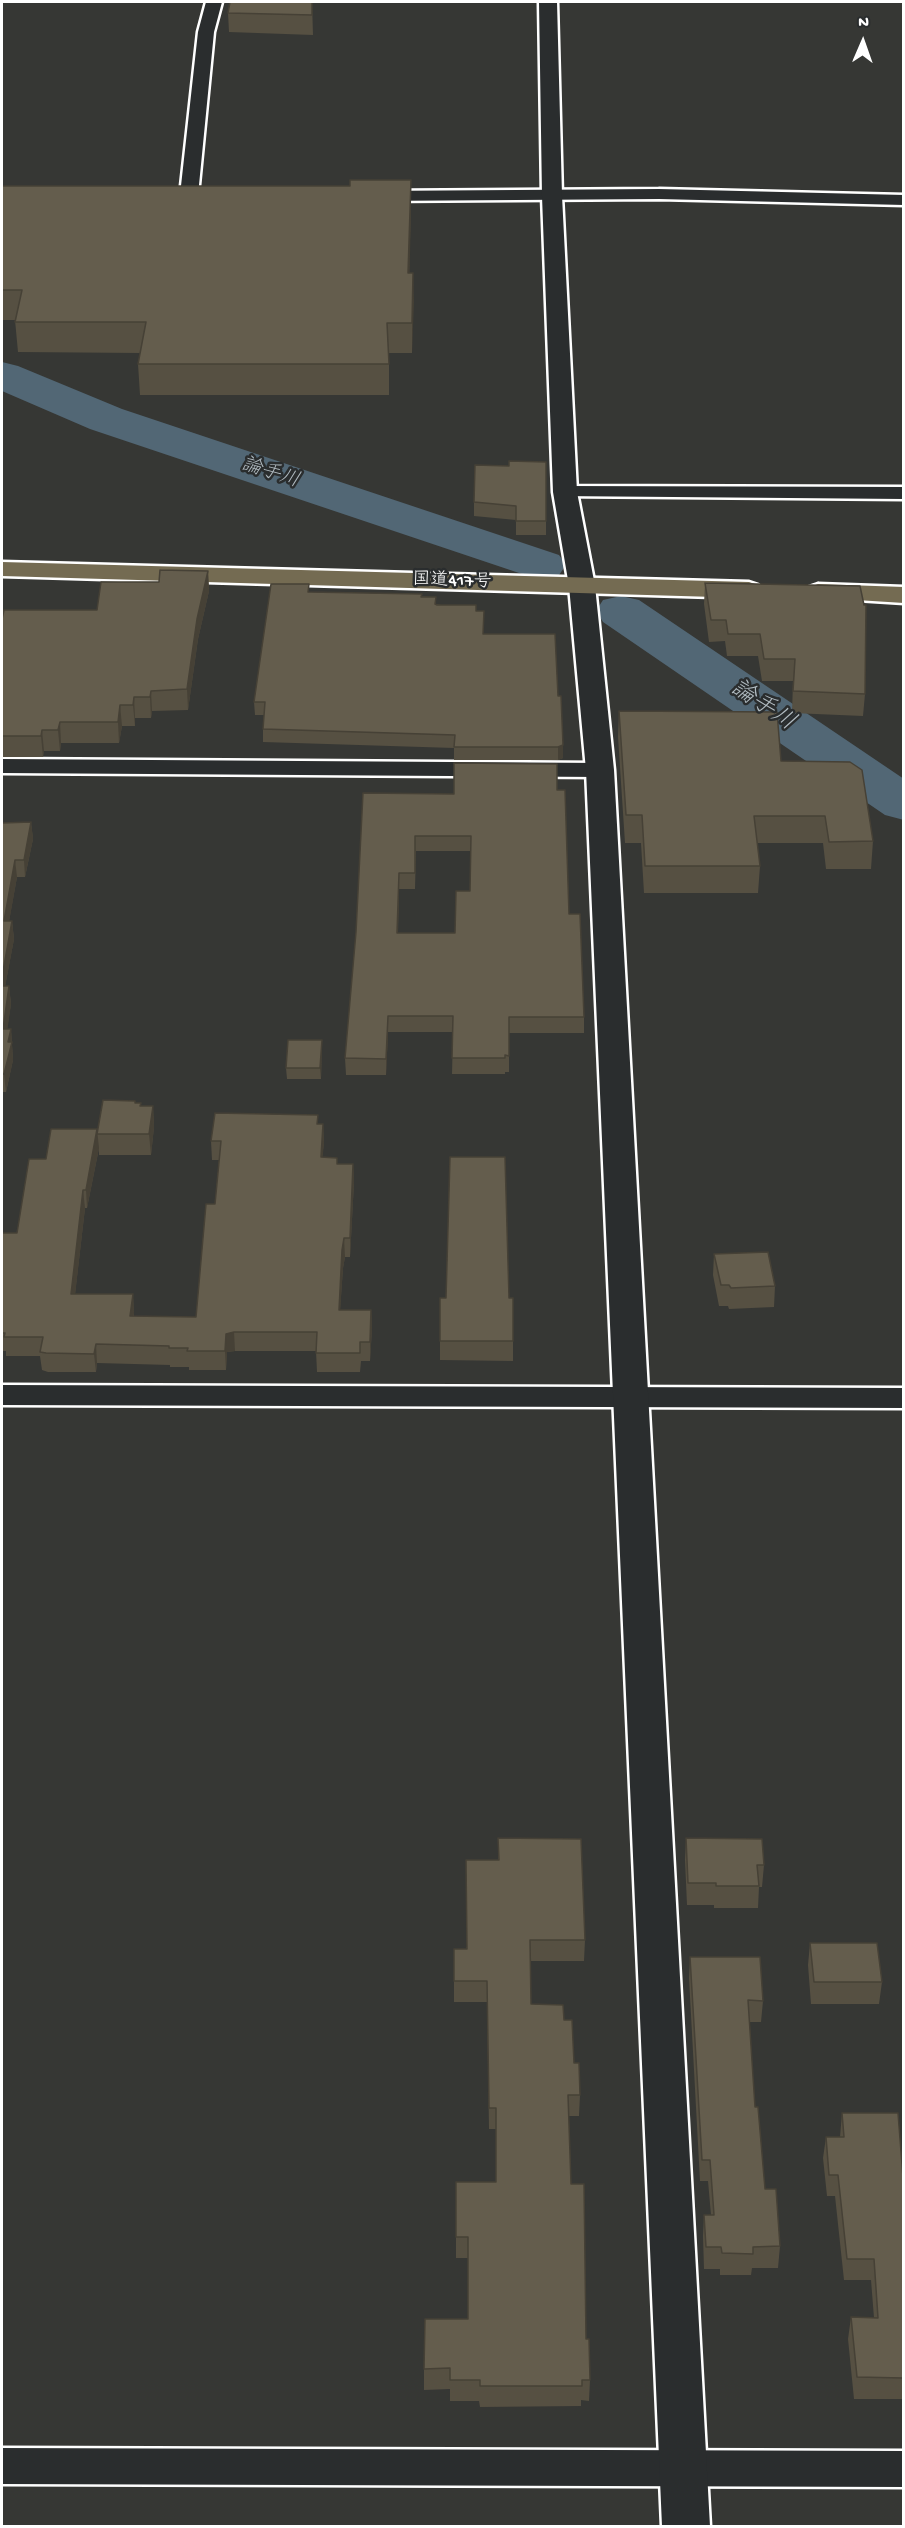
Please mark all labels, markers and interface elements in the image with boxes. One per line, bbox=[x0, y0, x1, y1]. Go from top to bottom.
north arrow bbox=[833, 12, 893, 72]
text: N bbox=[858, 14, 869, 33]
water label: 論手川 bbox=[238, 453, 302, 495]
street label: 国道417号 bbox=[412, 570, 492, 594]
water label: 論手川 bbox=[724, 675, 800, 739]

